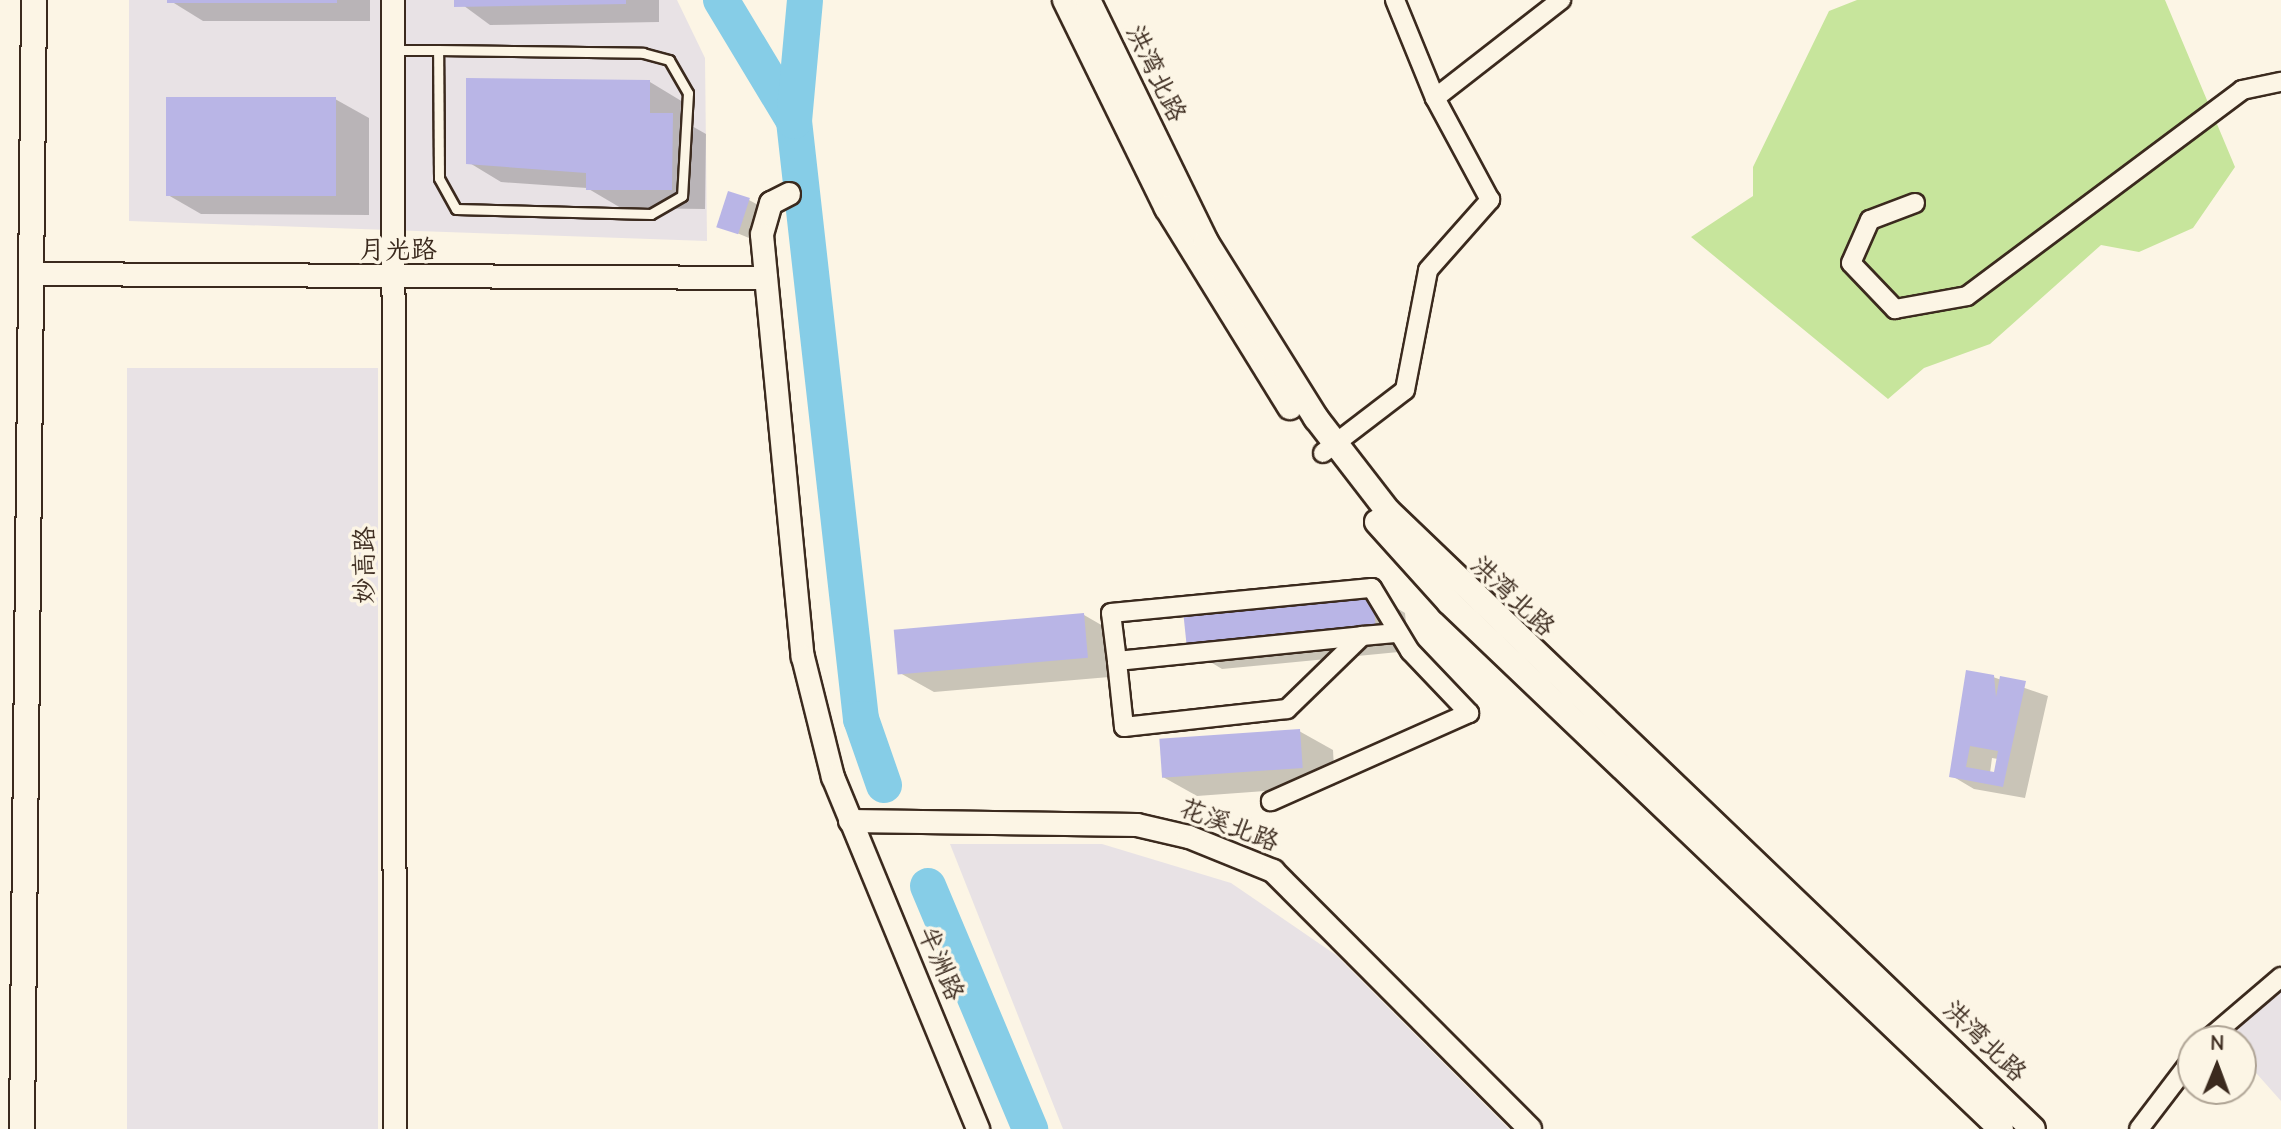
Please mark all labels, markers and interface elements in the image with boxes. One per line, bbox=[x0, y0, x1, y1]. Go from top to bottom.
street label: 洪湾北路 bbox=[1118, 20, 1192, 128]
street label: 月光路 bbox=[359, 235, 437, 267]
street label: 妙高路 bbox=[350, 526, 382, 604]
street label: 洪湾北路 bbox=[1463, 550, 1561, 644]
street label: 花溪北路 bbox=[1175, 793, 1283, 859]
street label: 半洲路 bbox=[910, 922, 970, 1006]
street label: 洪湾北路 bbox=[1936, 995, 2032, 1089]
north arrow bbox=[2177, 1025, 2257, 1105]
text: N bbox=[2210, 1030, 2225, 1056]

